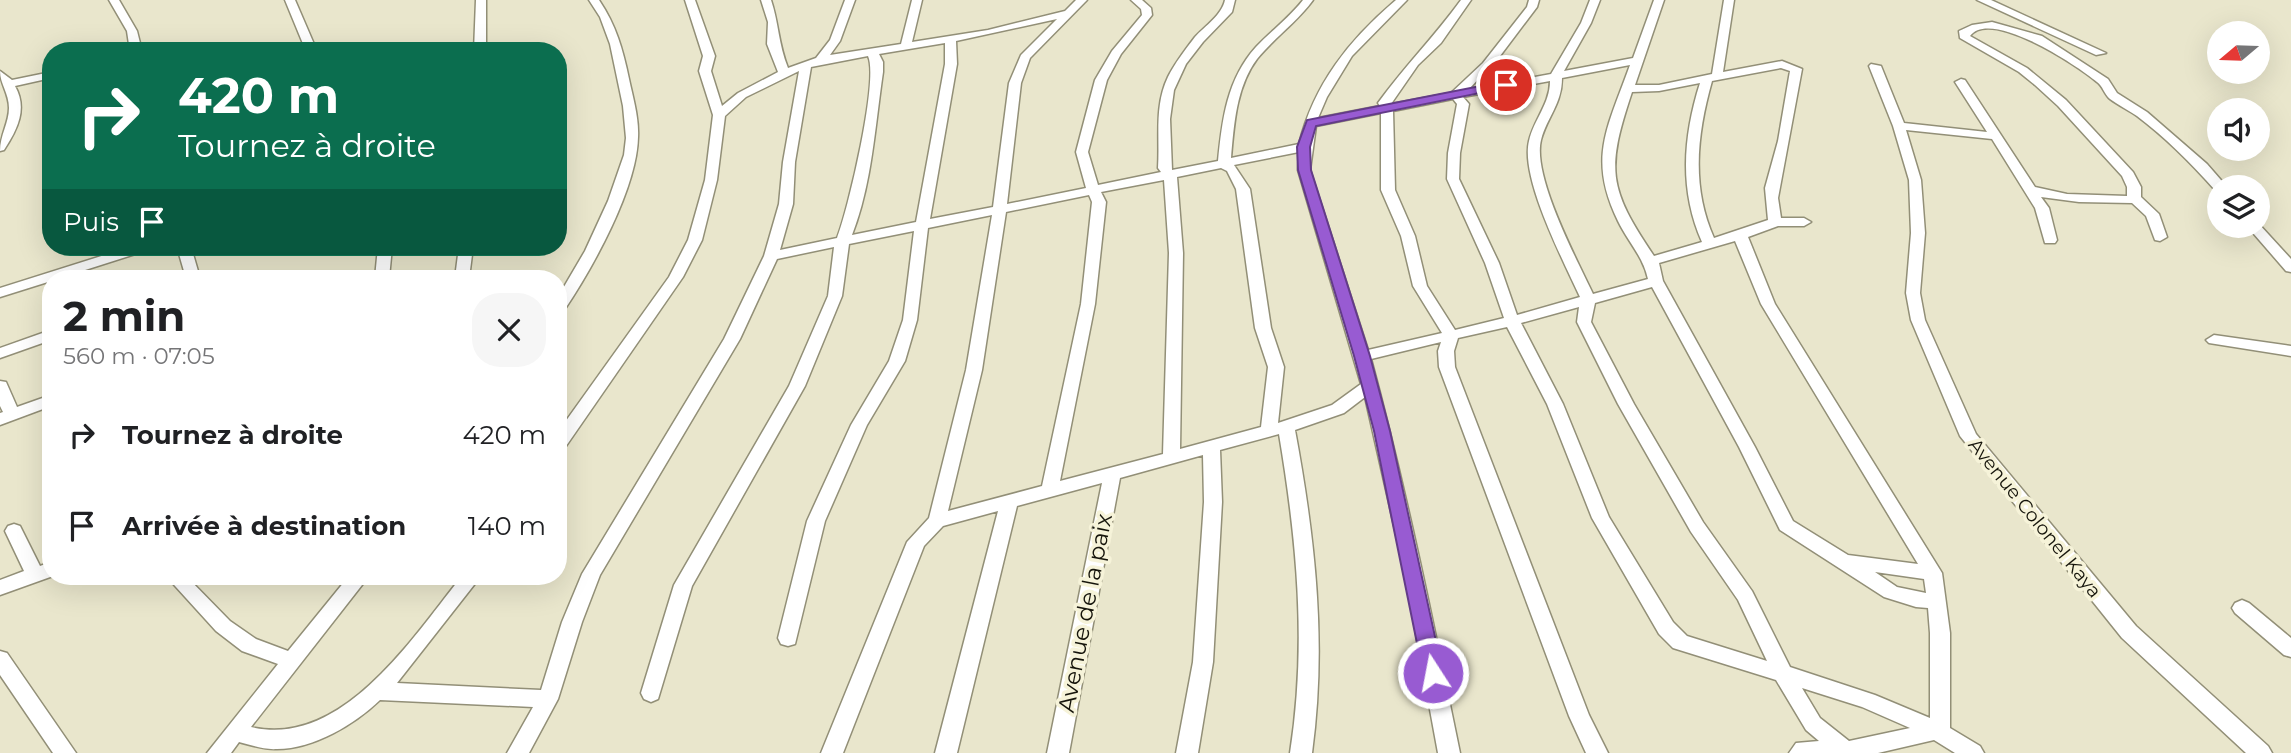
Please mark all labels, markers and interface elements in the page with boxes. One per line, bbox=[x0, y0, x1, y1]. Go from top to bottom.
north arrow bbox=[2207, 21, 2270, 84]
map controls bbox=[2207, 21, 2270, 238]
pin bbox=[1476, 55, 1536, 115]
text: 420 m bbox=[178, 66, 339, 125]
icon: arrive bbox=[1487, 66, 1525, 104]
icon: right bbox=[63, 70, 154, 161]
button: sound bbox=[2207, 98, 2270, 161]
text: Tournez à droite bbox=[178, 126, 436, 165]
button: layers bbox=[2207, 175, 2270, 238]
icon: arrive bbox=[133, 203, 171, 241]
text: Puis bbox=[63, 206, 119, 238]
text: 2 min bbox=[63, 290, 185, 342]
button: close bbox=[472, 293, 546, 367]
text: 560 m · 07:05 bbox=[63, 342, 215, 370]
icon: right bbox=[63, 416, 101, 454]
text: Tournez à droite bbox=[122, 419, 343, 451]
text: 420 m bbox=[463, 419, 546, 451]
street label: Avenue Colonel Kaya bbox=[1964, 434, 2106, 602]
icon: arrive bbox=[63, 507, 101, 545]
text: Arrivée à destination bbox=[122, 510, 406, 542]
text: 140 m bbox=[468, 510, 546, 542]
street label: Avenue de la paix bbox=[1052, 511, 1118, 715]
position arrow bbox=[1396, 636, 1470, 710]

